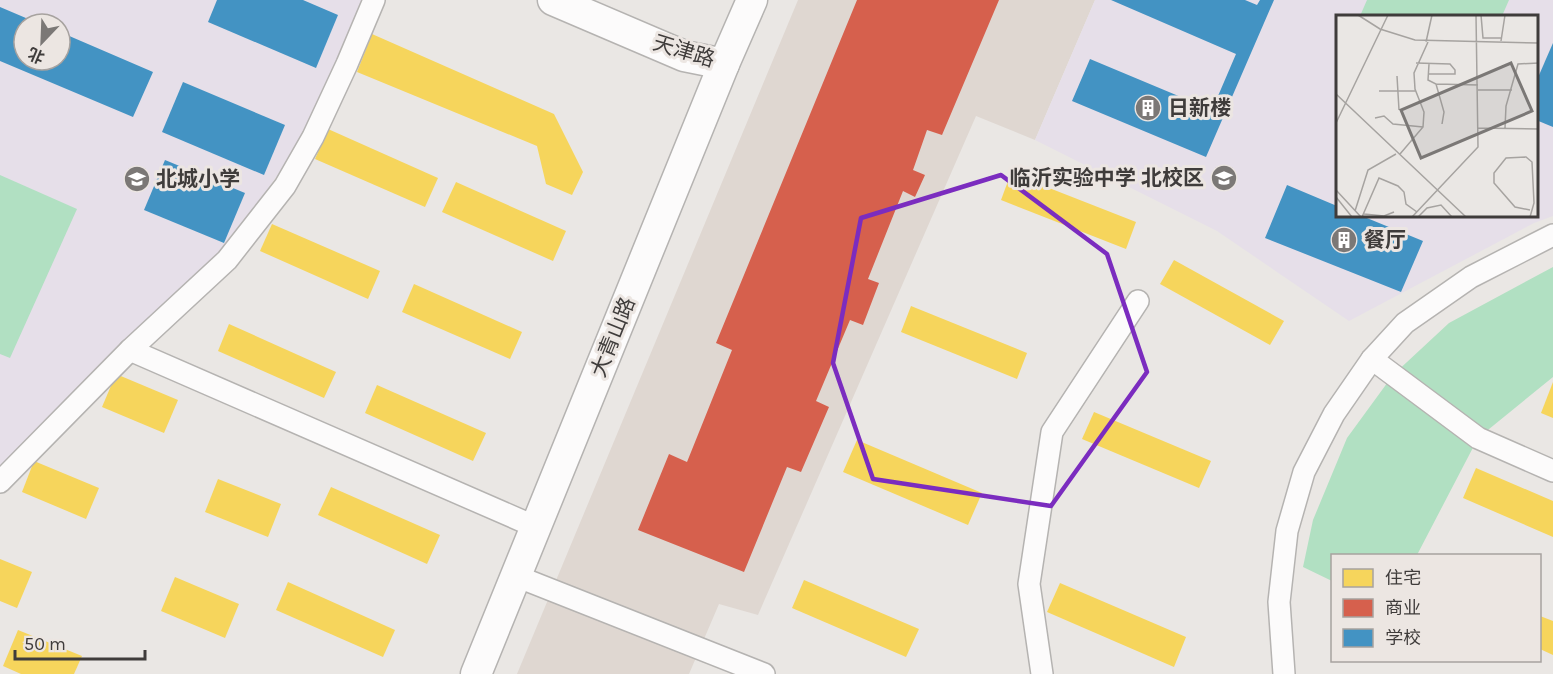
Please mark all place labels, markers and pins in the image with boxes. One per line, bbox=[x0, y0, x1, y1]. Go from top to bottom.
building icon: 日新楼 bbox=[1133, 93, 1163, 123]
place label: 日新楼 bbox=[1168, 96, 1231, 120]
school or university icon: 临沂实验中学 北校区 bbox=[1209, 163, 1239, 193]
school or university icon: 北城小学 bbox=[122, 164, 152, 194]
place label: 临沂实验中学 北校区 bbox=[1010, 166, 1204, 190]
place label: 北城小学 bbox=[156, 167, 240, 191]
building icon: 餐厅 bbox=[1329, 225, 1359, 255]
place label: 餐厅 bbox=[1364, 228, 1406, 252]

